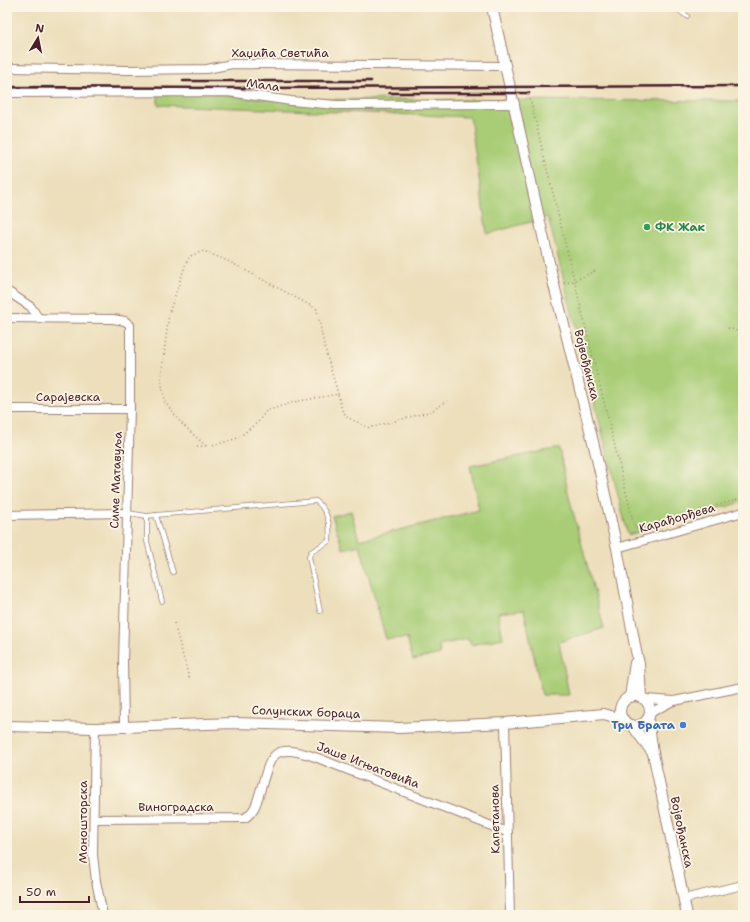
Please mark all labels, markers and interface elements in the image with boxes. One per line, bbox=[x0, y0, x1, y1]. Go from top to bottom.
north arrow bbox=[18, 18, 58, 58]
text: N bbox=[34, 21, 46, 37]
street label: Хаџића Светића bbox=[231, 45, 329, 61]
street label: Мала bbox=[245, 75, 281, 95]
place label: ФК Жак bbox=[655, 219, 706, 235]
marker: ФК Жак bbox=[642, 222, 652, 232]
street label: Војвођанска bbox=[570, 328, 604, 403]
street label: Сарајевска bbox=[36, 389, 101, 405]
street label: Симе Матавуља bbox=[106, 431, 126, 529]
street label: Карађорђева bbox=[637, 499, 717, 536]
street label: Солунских бораца bbox=[251, 702, 361, 722]
place label: Три Брата bbox=[611, 717, 676, 733]
marker: Три Брата bbox=[678, 720, 688, 730]
street label: Јаше Игњатовића bbox=[314, 738, 422, 792]
street label: Моношторска bbox=[75, 780, 91, 863]
street label: Капетанова bbox=[486, 784, 504, 854]
street label: Војвођанска bbox=[667, 795, 697, 870]
street label: Виноградска bbox=[138, 799, 214, 815]
scale bar bbox=[20, 878, 89, 904]
text: 50 m bbox=[26, 884, 56, 900]

